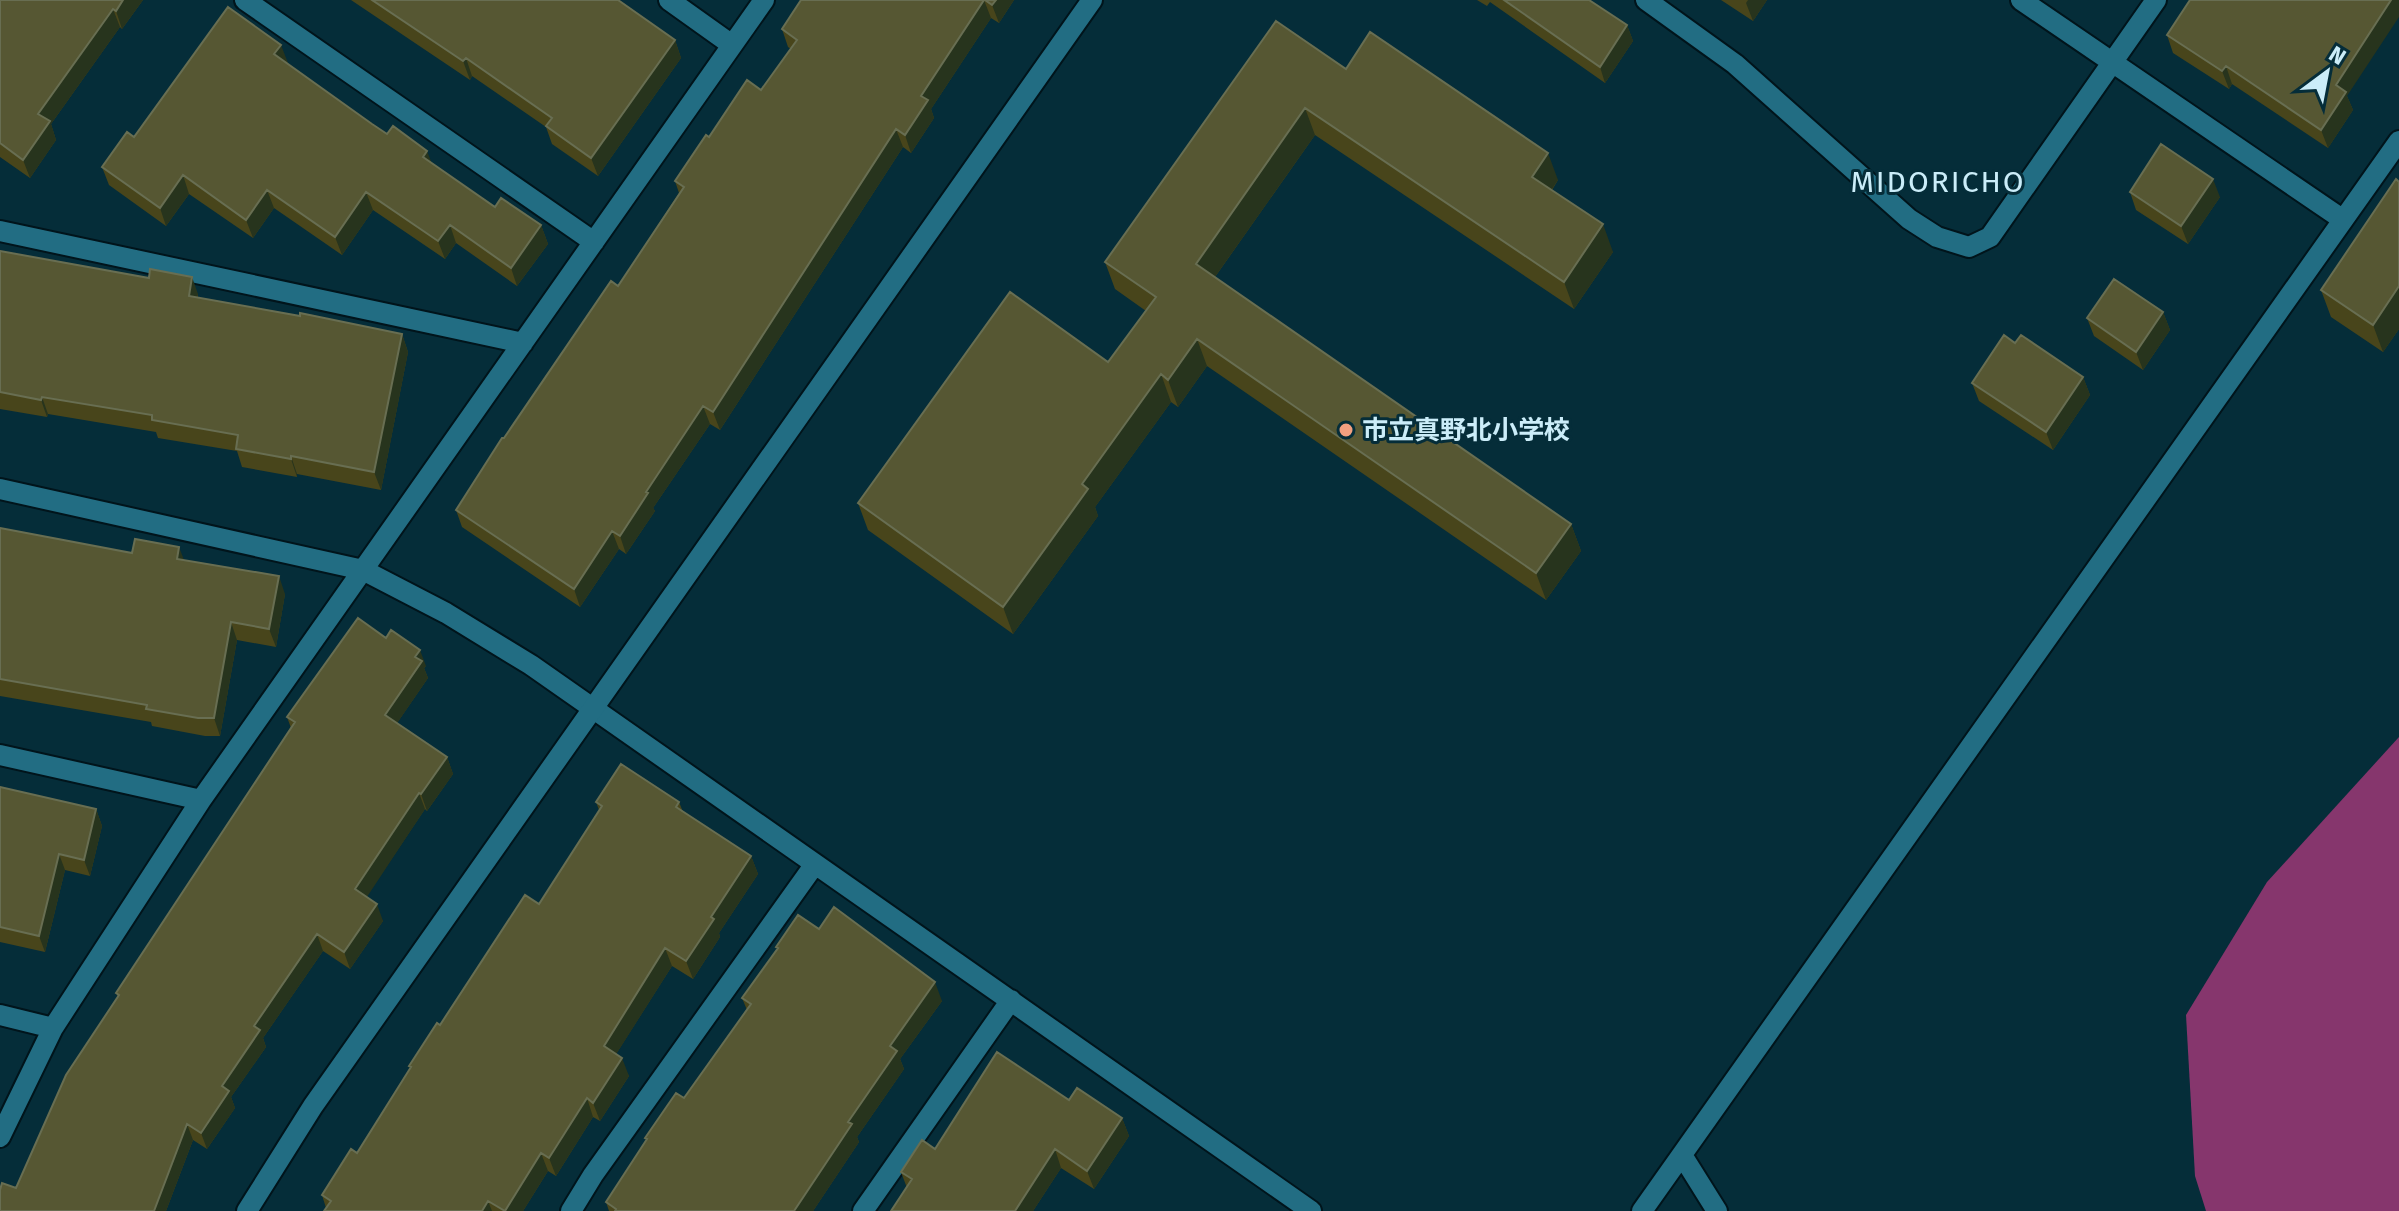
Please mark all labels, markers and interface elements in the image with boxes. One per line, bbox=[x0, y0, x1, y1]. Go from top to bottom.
north arrow bbox=[2287, 32, 2367, 112]
text: N bbox=[2324, 40, 2351, 71]
district label: MIDORICHO bbox=[1850, 164, 2026, 200]
place label: 市立真野北小学校 bbox=[1362, 415, 1570, 446]
marker: 市立真野北小学校 bbox=[1337, 421, 1355, 439]

